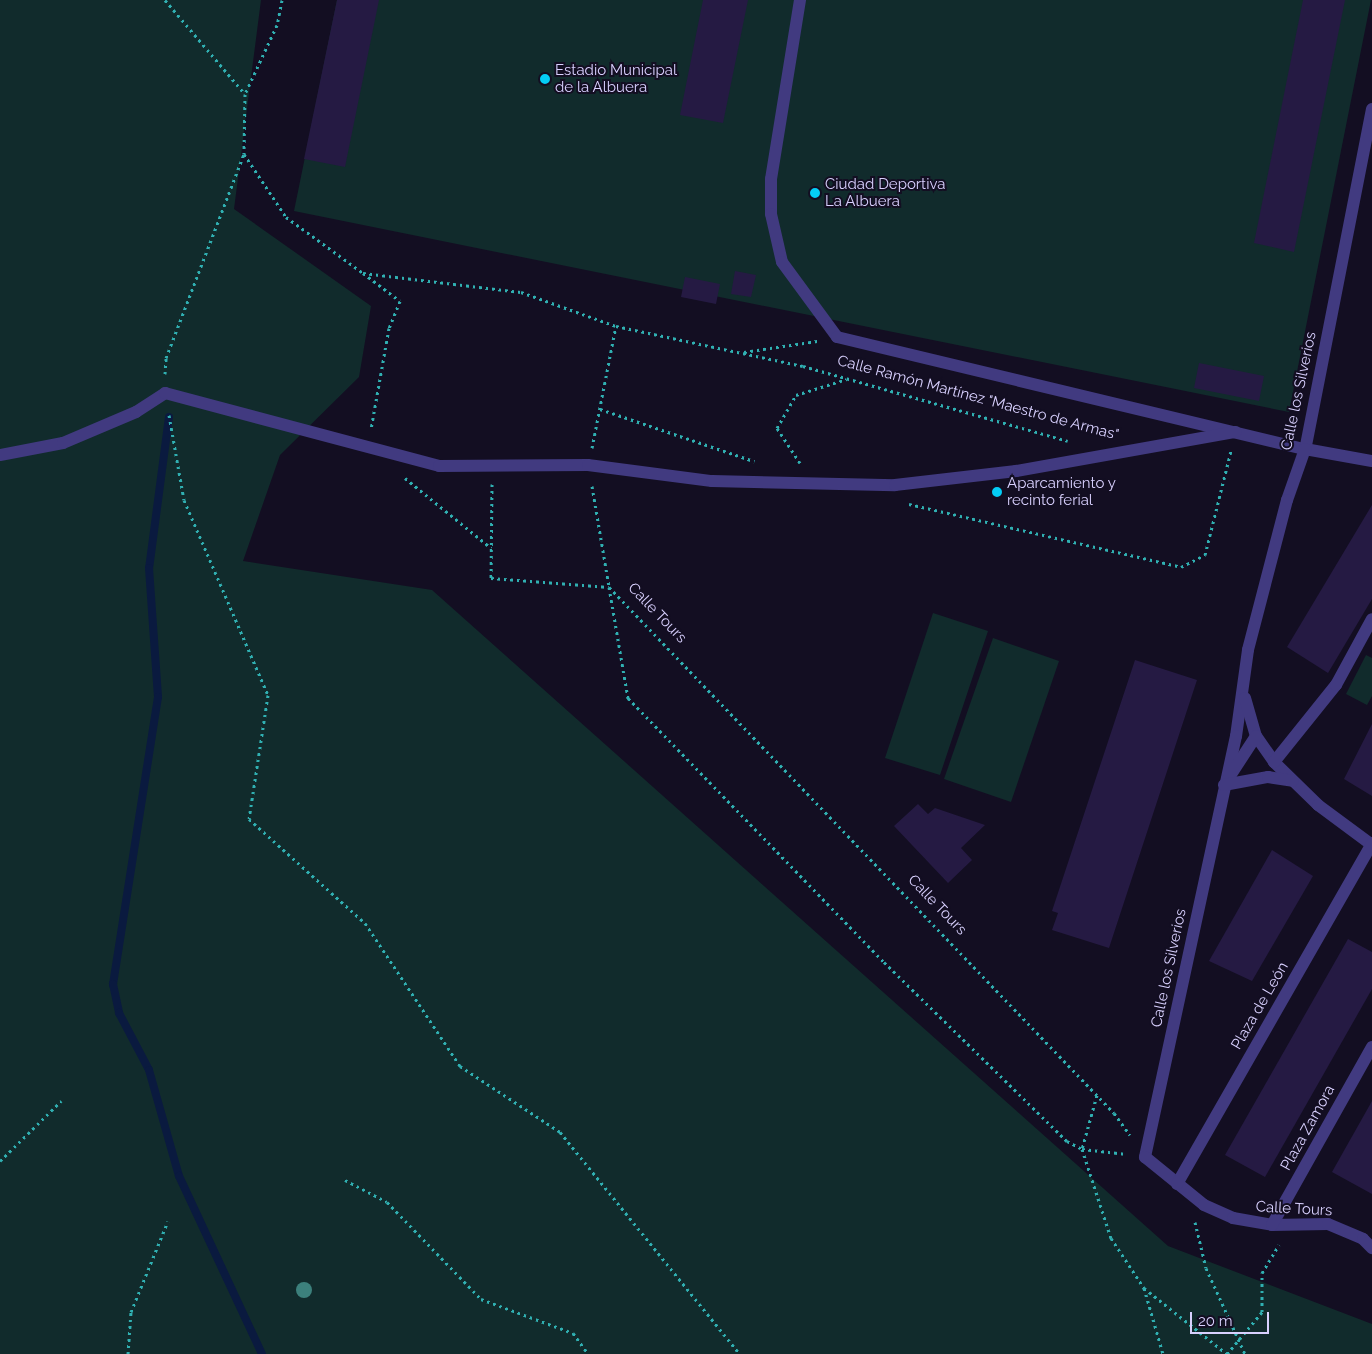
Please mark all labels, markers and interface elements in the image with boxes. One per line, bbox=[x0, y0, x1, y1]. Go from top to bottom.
place label: Estadio Municipal de la Albuera bbox=[555, 61, 677, 96]
marker: Estadio Municipal de la Albuera bbox=[539, 73, 551, 85]
place label: Ciudad Deportiva La Albuera bbox=[825, 175, 945, 210]
marker: Ciudad Deportiva La Albuera bbox=[809, 187, 821, 199]
street label: Calle los Silverios bbox=[1278, 330, 1320, 452]
street label: Calle Ramón Martínez "Maestro de Armas" bbox=[835, 352, 1121, 444]
place label: Aparcamiento y recinto ferial bbox=[1007, 474, 1116, 509]
marker: Aparcamiento y recinto ferial bbox=[991, 486, 1003, 498]
street label: Calle Tours bbox=[624, 579, 690, 647]
street label: Calle Tours bbox=[904, 871, 970, 939]
street label: Calle los Silverios bbox=[1148, 907, 1190, 1029]
street label: Plaza de León bbox=[1228, 959, 1292, 1053]
street label: Plaza Zamora bbox=[1277, 1082, 1339, 1174]
street label: Calle Tours bbox=[1255, 1198, 1333, 1220]
scale bar bbox=[1192, 1302, 1271, 1334]
text: 20 m bbox=[1198, 1312, 1233, 1330]

